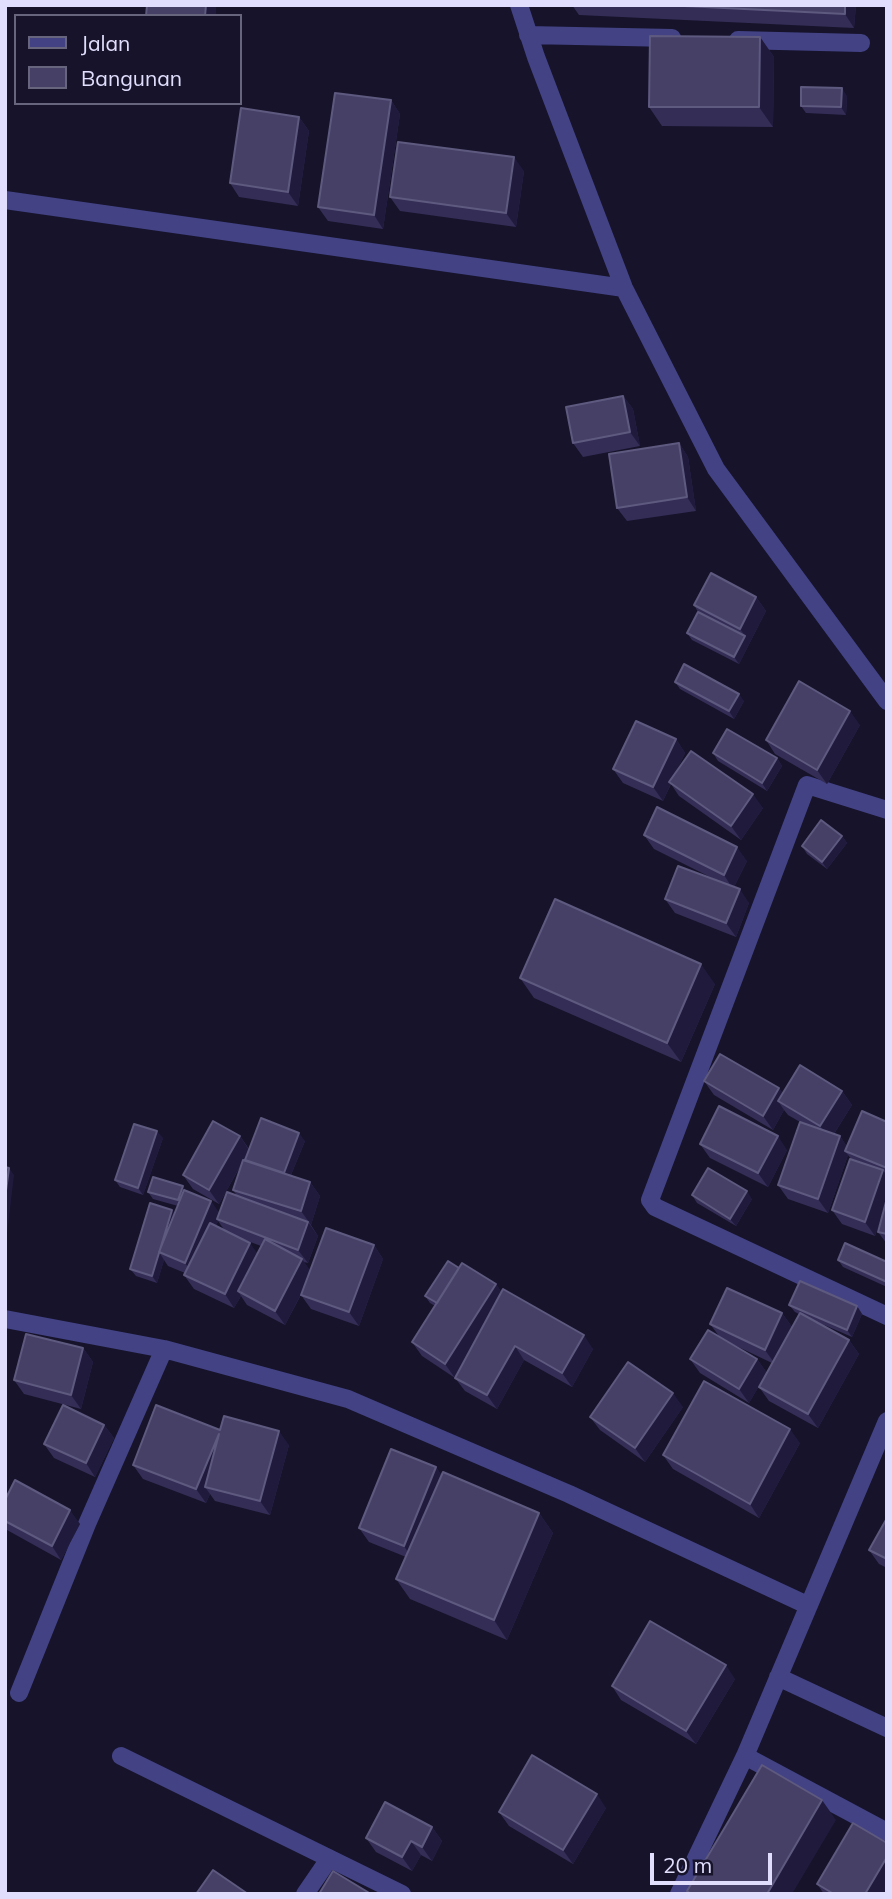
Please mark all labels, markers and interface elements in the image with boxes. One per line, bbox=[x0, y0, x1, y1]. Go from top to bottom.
legend bbox=[14, 14, 242, 105]
text: Jalan bbox=[81, 30, 130, 56]
text: Bangunan bbox=[81, 65, 182, 91]
scale bar bbox=[654, 1840, 776, 1884]
text: 20 m bbox=[663, 1852, 712, 1878]

